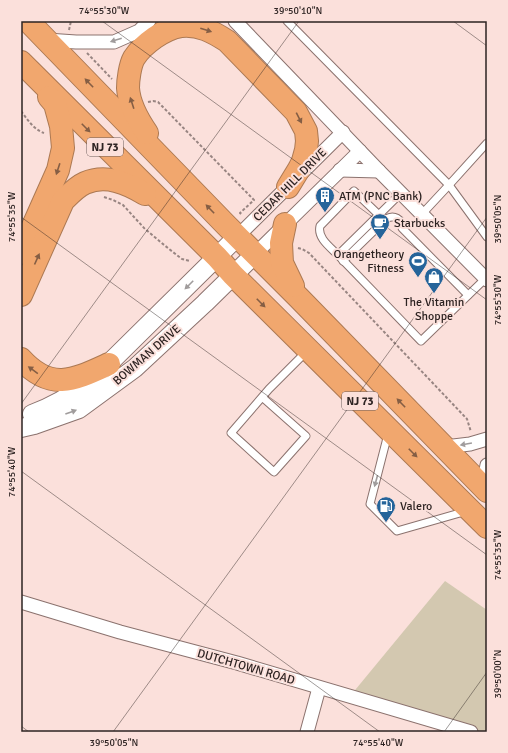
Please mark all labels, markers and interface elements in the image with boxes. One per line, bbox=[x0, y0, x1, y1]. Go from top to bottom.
text: 74°55'30"W bbox=[79, 5, 130, 17]
text: 39°50'10"N bbox=[274, 5, 322, 17]
one-way arrow bbox=[200, 27, 212, 33]
one-way arrow bbox=[109, 37, 121, 43]
one-way arrow bbox=[84, 78, 93, 88]
one-way arrow bbox=[129, 97, 135, 109]
one-way arrow bbox=[296, 113, 302, 124]
one-way arrow bbox=[82, 123, 91, 133]
road number: NJ 73 bbox=[87, 138, 123, 156]
street label: CEDAR HILL DRIVE bbox=[250, 145, 330, 225]
one-way arrow bbox=[55, 163, 61, 175]
building icon: ATM (PNC Bank) bbox=[314, 185, 336, 213]
place label: ATM (PNC Bank) bbox=[339, 189, 422, 204]
text: 74°55'35"W bbox=[6, 191, 18, 242]
text: 39°50'05"N bbox=[492, 195, 504, 243]
one-way arrow bbox=[205, 204, 215, 214]
cafe icon: Starbucks bbox=[369, 212, 391, 240]
place label: Starbucks bbox=[394, 216, 445, 231]
place label: Orangetheory Fitness bbox=[333, 247, 404, 276]
sports icon: Orangetheory Fitness bbox=[407, 250, 429, 278]
one-way arrow bbox=[34, 253, 40, 265]
shop icon: The Vitamin Shoppe bbox=[423, 266, 445, 294]
text: 74°55'30"W bbox=[492, 274, 504, 325]
one-way arrow bbox=[184, 280, 194, 290]
place label: The Vitamin Shoppe bbox=[404, 295, 464, 324]
one-way arrow bbox=[256, 298, 266, 308]
street label: BOWMAN DRIVE bbox=[110, 321, 184, 389]
one-way arrow bbox=[28, 366, 39, 374]
road number: NJ 73 bbox=[342, 392, 378, 410]
one-way arrow bbox=[396, 398, 406, 408]
one-way arrow bbox=[66, 408, 78, 414]
one-way arrow bbox=[460, 442, 472, 448]
text: 74°55'40"W bbox=[6, 446, 18, 497]
one-way arrow bbox=[408, 448, 418, 458]
one-way arrow bbox=[372, 475, 378, 487]
fuel station icon: Valero bbox=[375, 495, 397, 523]
place label: Valero bbox=[400, 499, 432, 514]
text: 74°55'35"W bbox=[492, 529, 504, 580]
street label: DUTCHTOWN ROAD bbox=[195, 646, 297, 688]
text: 39°50'00"N bbox=[492, 650, 504, 698]
text: 39°50'05"N bbox=[90, 737, 138, 749]
text: 74°55'40"W bbox=[353, 737, 404, 749]

